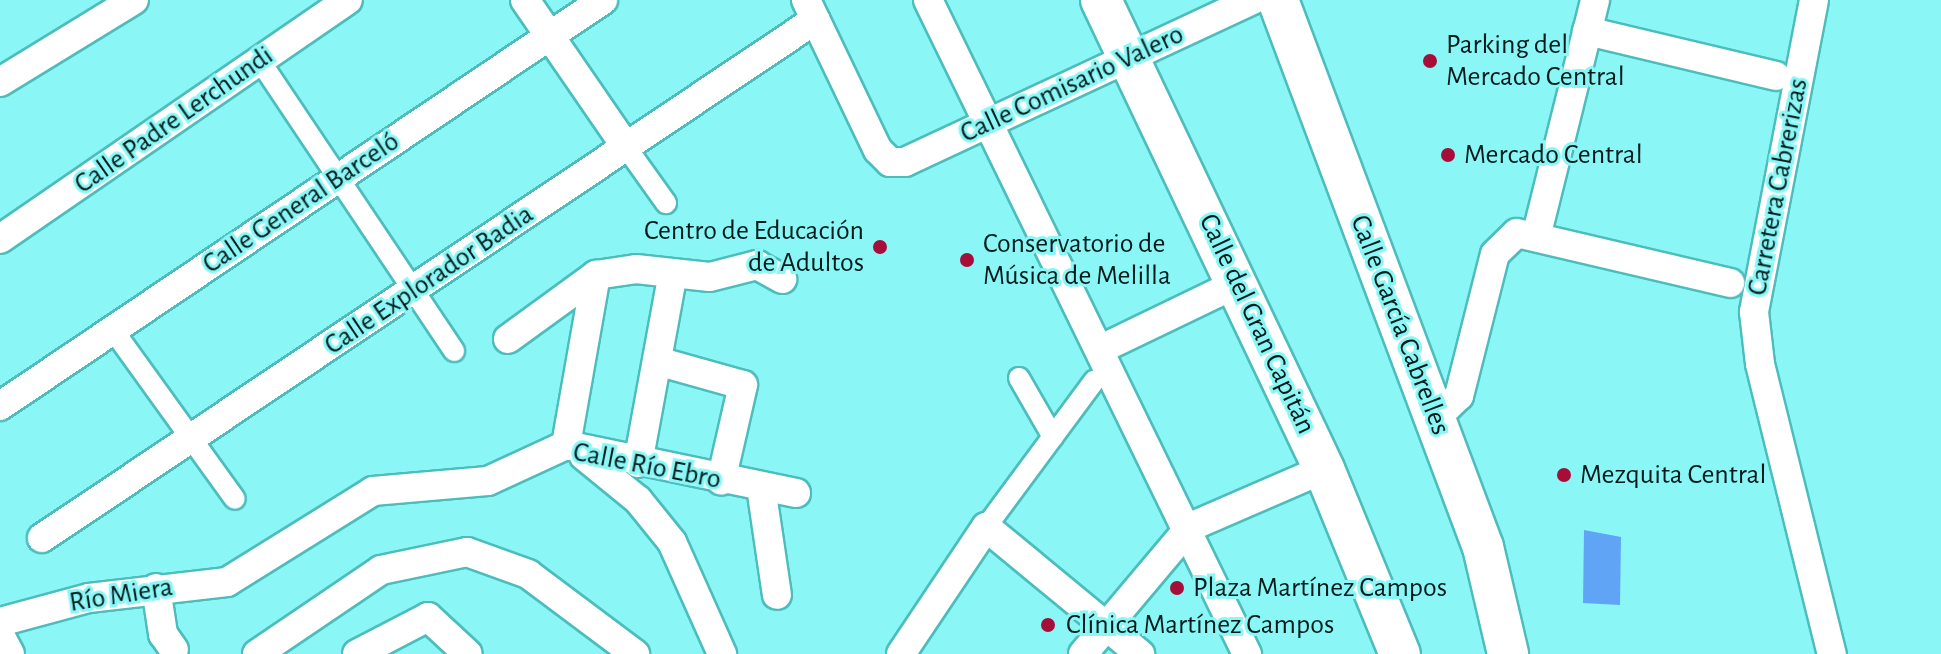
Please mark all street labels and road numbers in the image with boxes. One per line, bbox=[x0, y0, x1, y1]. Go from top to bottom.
street label: Calle Comisario Valero bbox=[955, 18, 1189, 150]
street label: Calle Padre Lerchundi bbox=[68, 39, 280, 201]
street label: Carretera Cabrerizas bbox=[1741, 76, 1815, 298]
street label: Calle General Barceló bbox=[196, 125, 406, 281]
street label: Calle Explorador Badia bbox=[318, 198, 540, 362]
street label: Calle del Gran Capitán bbox=[1191, 209, 1323, 439]
street label: Calle García Cabrelles bbox=[1343, 210, 1457, 440]
street label: Calle Río Ebro bbox=[570, 435, 724, 497]
street label: Río Miera bbox=[67, 570, 175, 620]

